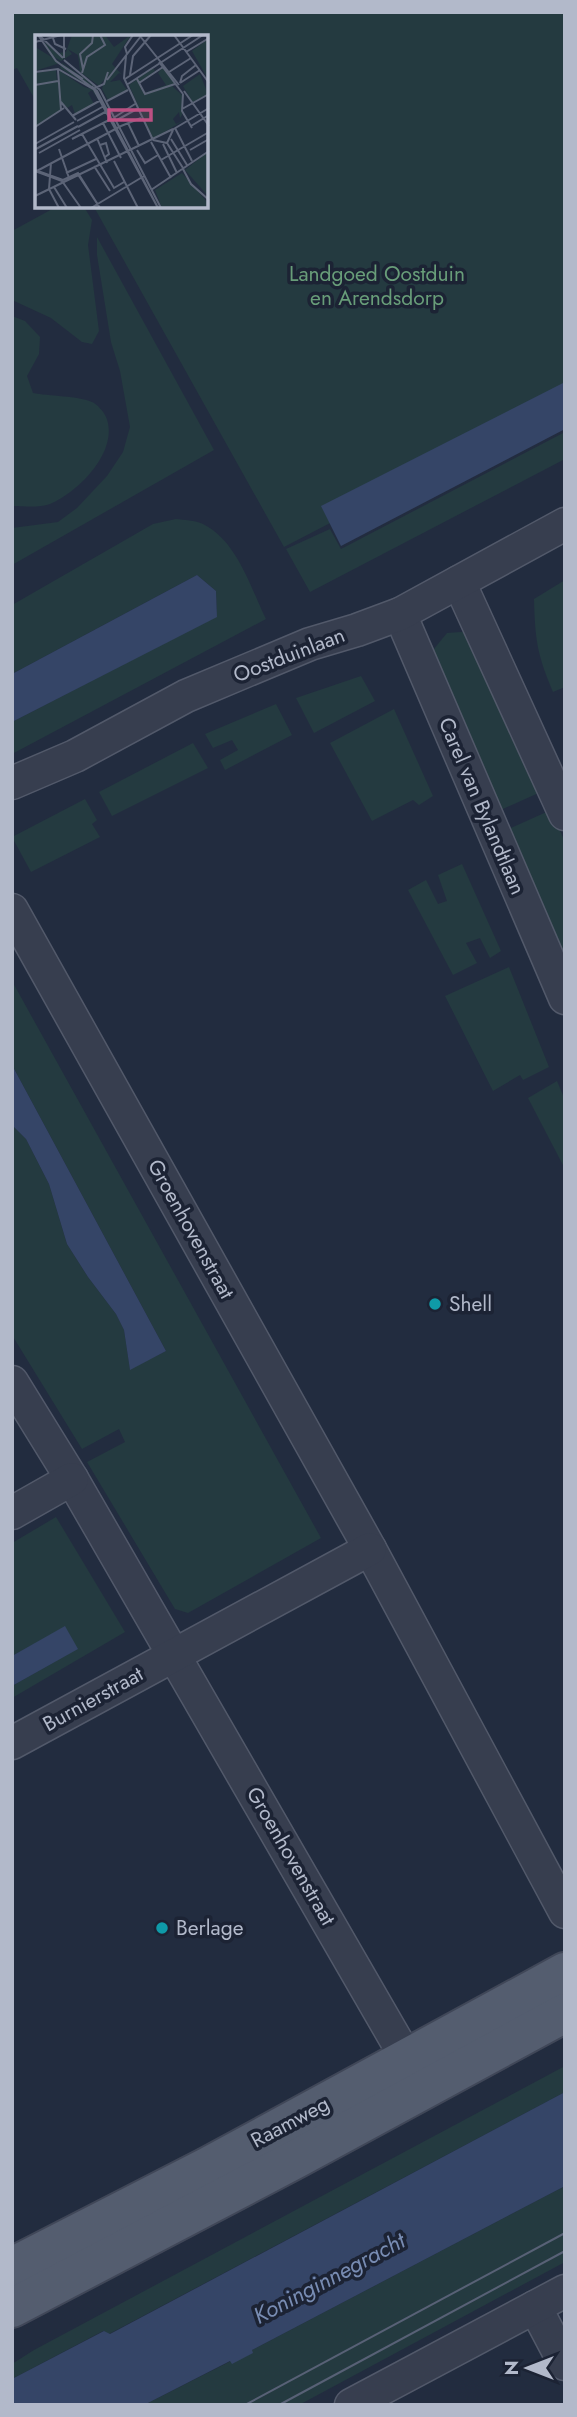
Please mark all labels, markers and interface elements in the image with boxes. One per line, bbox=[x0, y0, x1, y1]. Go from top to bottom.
inset map bbox=[35, 35, 208, 208]
park label: Landgoed Oostduin en Arendsdorp bbox=[289, 259, 465, 313]
street label: Oostduinlaan bbox=[229, 620, 349, 690]
street label: Carel van Bylandtlaan bbox=[431, 713, 533, 899]
street label: Groenhovenstraat bbox=[140, 1154, 242, 1304]
place label: Shell bbox=[449, 1289, 492, 1319]
marker: Shell bbox=[427, 1296, 443, 1312]
street label: Burnierstraat bbox=[37, 1659, 149, 1739]
street label: Groenhovenstraat bbox=[239, 1781, 343, 1931]
place label: Berlage bbox=[176, 1913, 244, 1943]
marker: Berlage bbox=[154, 1920, 170, 1936]
street label: Raamweg bbox=[245, 2089, 335, 2155]
water label: Koninginnegracht bbox=[247, 2223, 412, 2332]
north arrow bbox=[493, 2333, 563, 2403]
text: N bbox=[498, 2360, 525, 2376]

